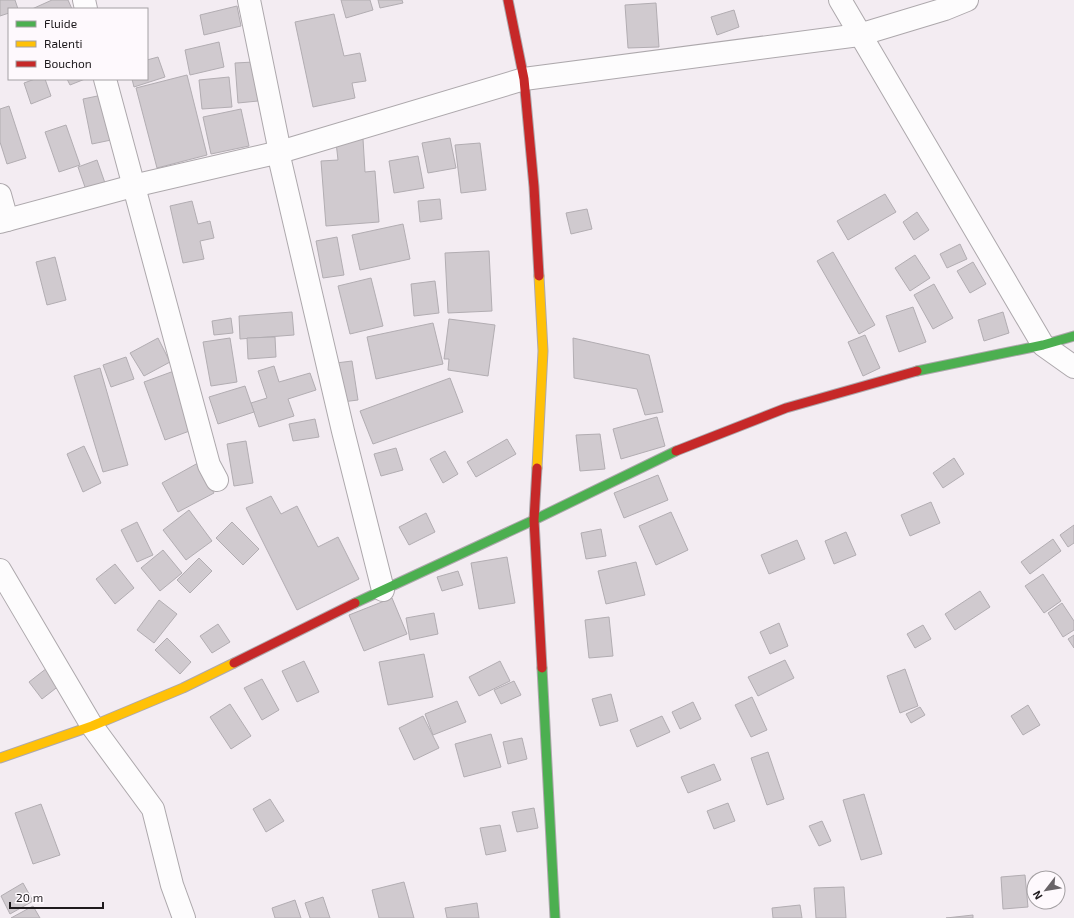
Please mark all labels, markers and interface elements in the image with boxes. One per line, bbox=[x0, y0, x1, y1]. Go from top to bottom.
legend bbox=[8, 8, 148, 80]
text: Fluide bbox=[44, 16, 77, 30]
text: Ralenti bbox=[44, 36, 83, 50]
text: Bouchon bbox=[44, 56, 92, 70]
north arrow bbox=[1026, 870, 1066, 910]
scale bar bbox=[10, 884, 103, 910]
text: N bbox=[1029, 889, 1045, 902]
text: 20 m bbox=[16, 890, 43, 904]

